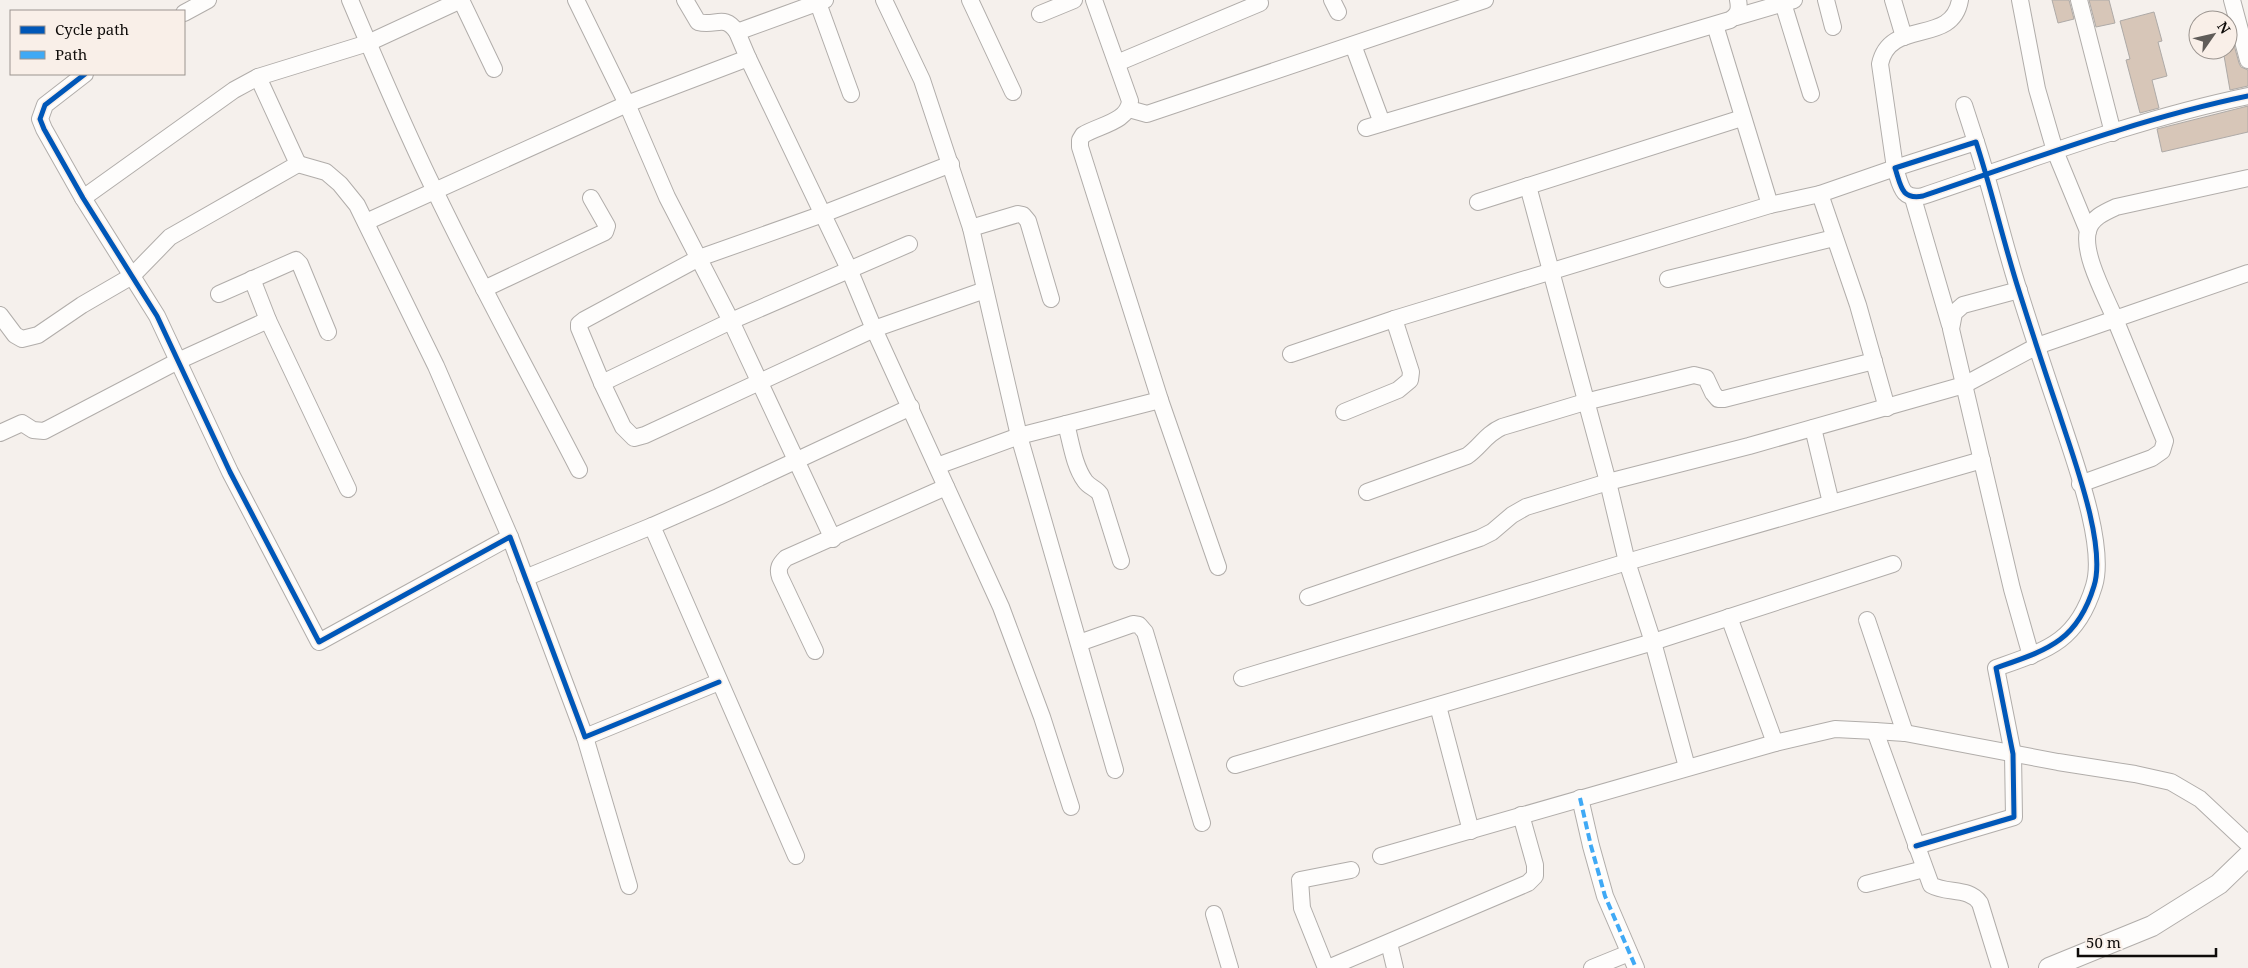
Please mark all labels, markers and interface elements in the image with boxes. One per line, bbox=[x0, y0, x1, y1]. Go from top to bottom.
legend bbox=[10, 10, 185, 75]
north arrow bbox=[2188, 10, 2238, 60]
text: N bbox=[2213, 18, 2235, 37]
text: Cycle path bbox=[55, 19, 130, 39]
text: Path bbox=[55, 44, 88, 64]
scale bar bbox=[2078, 926, 2216, 958]
text: 50 m bbox=[2086, 932, 2121, 952]

